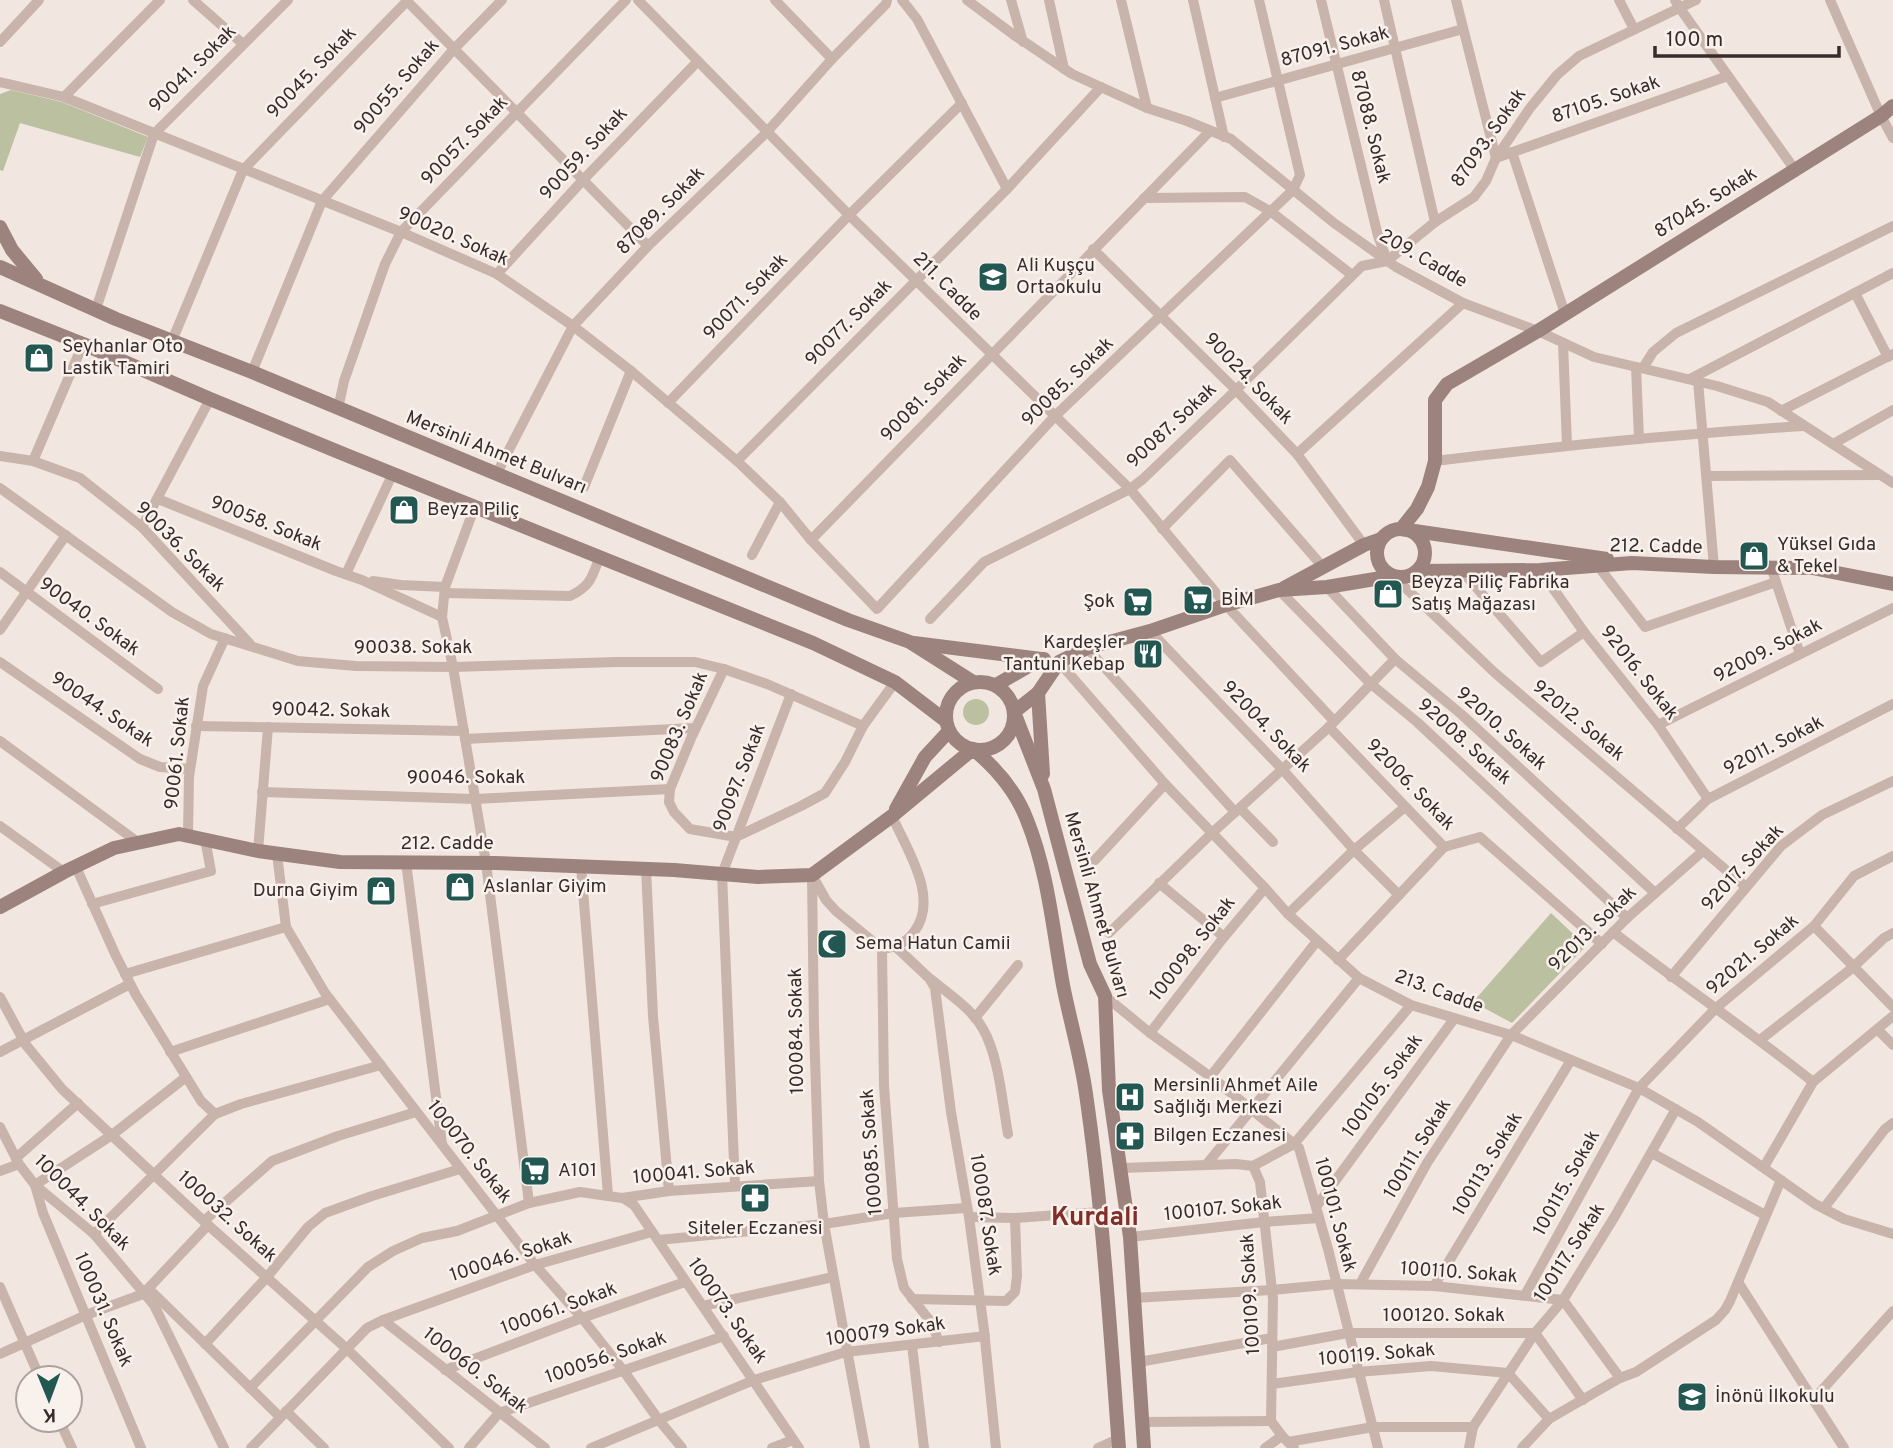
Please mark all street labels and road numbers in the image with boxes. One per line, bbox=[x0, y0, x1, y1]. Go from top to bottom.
street label: 90041. Sokak bbox=[144, 20, 242, 118]
street label: 87091. Sokak bbox=[1278, 21, 1392, 73]
street label: 90045. Sokak bbox=[262, 22, 362, 124]
street label: 90055. Sokak bbox=[349, 34, 445, 140]
street label: 87088. Sokak bbox=[1344, 68, 1396, 186]
street label: 87105. Sokak bbox=[1549, 70, 1663, 130]
street label: 87093. Sokak bbox=[1446, 84, 1532, 192]
street label: 90057. Sokak bbox=[416, 91, 514, 191]
street label: 90059. Sokak bbox=[535, 102, 633, 206]
street label: 87089. Sokak bbox=[612, 162, 710, 260]
street label: 87045. Sokak bbox=[1650, 162, 1762, 244]
street label: 90020. Sokak bbox=[394, 202, 512, 272]
street label: 209. Cadde bbox=[1375, 224, 1471, 294]
street label: 211. Cadde bbox=[907, 247, 987, 327]
street label: 90071. Sokak bbox=[698, 248, 794, 346]
street label: 90077. Sokak bbox=[800, 274, 898, 372]
street label: 90024. Sokak bbox=[1198, 328, 1298, 430]
street label: 90085. Sokak bbox=[1017, 332, 1119, 432]
street label: 90081. Sokak bbox=[876, 349, 972, 447]
street label: 90087. Sokak bbox=[1122, 378, 1222, 474]
street label: Mersinli Ahmet Bulvarı bbox=[402, 406, 590, 500]
street label: 90058. Sokak bbox=[206, 491, 326, 557]
street label: 90036. Sokak bbox=[130, 497, 230, 597]
street label: 212. Cadde bbox=[1609, 534, 1703, 560]
street label: 90040. Sokak bbox=[34, 572, 144, 662]
street label: 92009. Sokak bbox=[1710, 613, 1826, 689]
street label: 92016. Sokak bbox=[1595, 621, 1683, 725]
street label: 90038. Sokak bbox=[354, 636, 472, 660]
street label: 90044. Sokak bbox=[46, 667, 158, 753]
street label: 90083. Sokak bbox=[646, 668, 714, 786]
street label: 92012. Sokak bbox=[1527, 675, 1629, 767]
street label: 92004. Sokak bbox=[1216, 676, 1316, 778]
street label: 92010. Sokak bbox=[1450, 682, 1552, 776]
street label: 92008. Sokak bbox=[1412, 693, 1516, 791]
street label: 90061. Sokak bbox=[160, 695, 196, 811]
street label: 90042. Sokak bbox=[271, 698, 391, 724]
street label: 92011. Sokak bbox=[1720, 710, 1828, 782]
street label: 90097. Sokak bbox=[708, 720, 772, 836]
street label: 92006. Sokak bbox=[1360, 734, 1460, 836]
street label: 90046. Sokak bbox=[407, 766, 525, 790]
street label: Mersinli Ahmet Bulvarı bbox=[1058, 809, 1134, 1001]
street label: 92017. Sokak bbox=[1697, 819, 1789, 917]
street label: 212. Cadde bbox=[400, 832, 494, 856]
street label: 92013. Sokak bbox=[1544, 881, 1642, 977]
street label: 100098. Sokak bbox=[1145, 892, 1241, 1006]
street label: 92021. Sokak bbox=[1702, 909, 1804, 1001]
street label: 213. Cadde bbox=[1391, 965, 1487, 1019]
street label: 100084. Sokak bbox=[784, 967, 810, 1095]
street label: 100105. Sokak bbox=[1337, 1029, 1429, 1143]
street label: 100085. Sokak bbox=[856, 1088, 888, 1216]
street label: 100111. Sokak bbox=[1379, 1095, 1457, 1203]
street label: 100070. Sokak bbox=[421, 1096, 517, 1208]
street label: 100113. Sokak bbox=[1448, 1108, 1528, 1220]
street label: 100115. Sokak bbox=[1528, 1126, 1606, 1240]
street label: 100044. Sokak bbox=[29, 1150, 135, 1256]
street label: 100087. Sokak bbox=[964, 1152, 1006, 1278]
street label: 100101. Sokak bbox=[1308, 1155, 1362, 1275]
street label: 100041. Sokak bbox=[632, 1156, 756, 1190]
street label: 100032. Sokak bbox=[172, 1166, 282, 1268]
street label: 100107. Sokak bbox=[1163, 1191, 1283, 1227]
street label: 100117. Sokak bbox=[1529, 1199, 1611, 1307]
street label: 100046. Sokak bbox=[447, 1226, 575, 1288]
street label: 100109. Sokak bbox=[1236, 1232, 1266, 1356]
street label: 100031. Sokak bbox=[68, 1249, 138, 1371]
street label: 100073. Sokak bbox=[682, 1253, 772, 1369]
street label: 100110. Sokak bbox=[1399, 1257, 1519, 1289]
street label: 100061. Sokak bbox=[498, 1277, 620, 1341]
street label: 100120. Sokak bbox=[1383, 1304, 1505, 1328]
street label: 100079 Sokak bbox=[825, 1312, 947, 1352]
street label: 100060. Sokak bbox=[418, 1322, 532, 1420]
street label: 100056. Sokak bbox=[542, 1326, 670, 1390]
street label: 100119. Sokak bbox=[1318, 1338, 1436, 1372]

